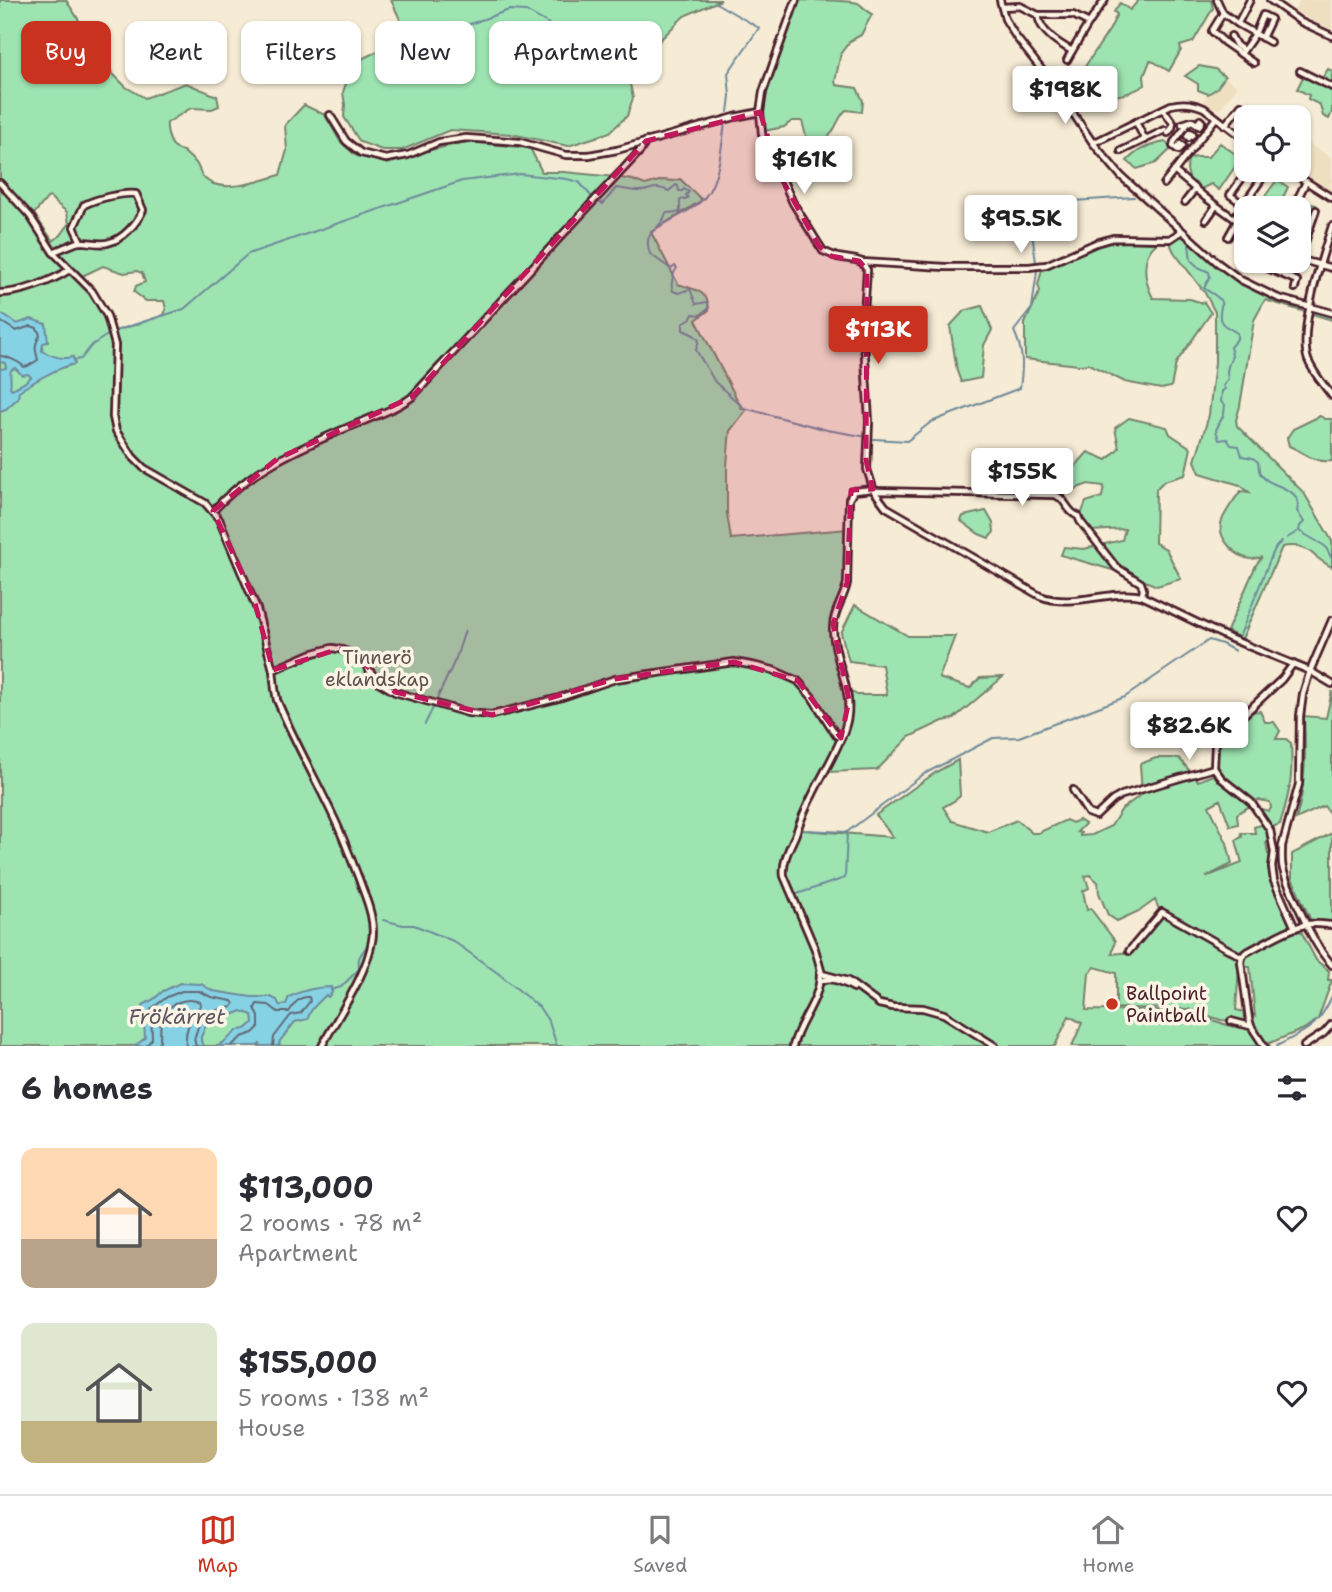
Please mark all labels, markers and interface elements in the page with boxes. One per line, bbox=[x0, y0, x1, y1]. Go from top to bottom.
chip: Buy bbox=[21, 21, 111, 84]
chip: Rent bbox=[125, 21, 227, 84]
chip: Filters bbox=[241, 21, 361, 84]
chip: New bbox=[375, 21, 475, 84]
chip: Apartment bbox=[489, 21, 662, 84]
pin: $198K bbox=[1016, 66, 1114, 126]
text: $198K bbox=[1029, 74, 1102, 104]
map controls bbox=[1234, 105, 1311, 273]
button: locate bbox=[1234, 105, 1311, 182]
pin: $161K bbox=[755, 136, 853, 196]
text: $161K bbox=[771, 144, 837, 174]
pin: $95.5K bbox=[964, 196, 1078, 255]
button: layers bbox=[1234, 196, 1311, 273]
text: $95.5K bbox=[980, 203, 1062, 233]
pin: $113K bbox=[829, 306, 927, 366]
text: $113K bbox=[845, 314, 911, 344]
pin: $155K bbox=[973, 448, 1071, 508]
text: $155K bbox=[987, 456, 1057, 486]
park label: Tinnerö eklandskap bbox=[325, 645, 429, 692]
pin: $82.6K bbox=[1132, 702, 1246, 762]
text: $82.6K bbox=[1146, 710, 1232, 740]
place label: Ballpoint Paintball bbox=[1126, 981, 1207, 1028]
marker: Ballpoint Paintball bbox=[1104, 996, 1120, 1012]
water label: Frökärret bbox=[128, 1003, 226, 1031]
text: 6 homes bbox=[21, 1068, 153, 1109]
icon: filters bbox=[1273, 1069, 1311, 1107]
text: $113,000 bbox=[238, 1167, 374, 1208]
icon: home bbox=[77, 1176, 161, 1260]
icon: heart bbox=[1273, 1199, 1311, 1237]
text: 2 rooms · 78 m² bbox=[238, 1208, 422, 1238]
text: Apartment bbox=[238, 1238, 358, 1268]
text: $155,000 bbox=[238, 1342, 378, 1383]
icon: home bbox=[77, 1351, 161, 1435]
icon: heart bbox=[1273, 1374, 1311, 1412]
text: 5 rooms · 138 m² bbox=[238, 1383, 429, 1413]
text: House bbox=[238, 1413, 306, 1443]
tab: Map bbox=[198, 1511, 238, 1578]
tab: Saved bbox=[633, 1511, 687, 1578]
tab: Home bbox=[1082, 1511, 1134, 1578]

